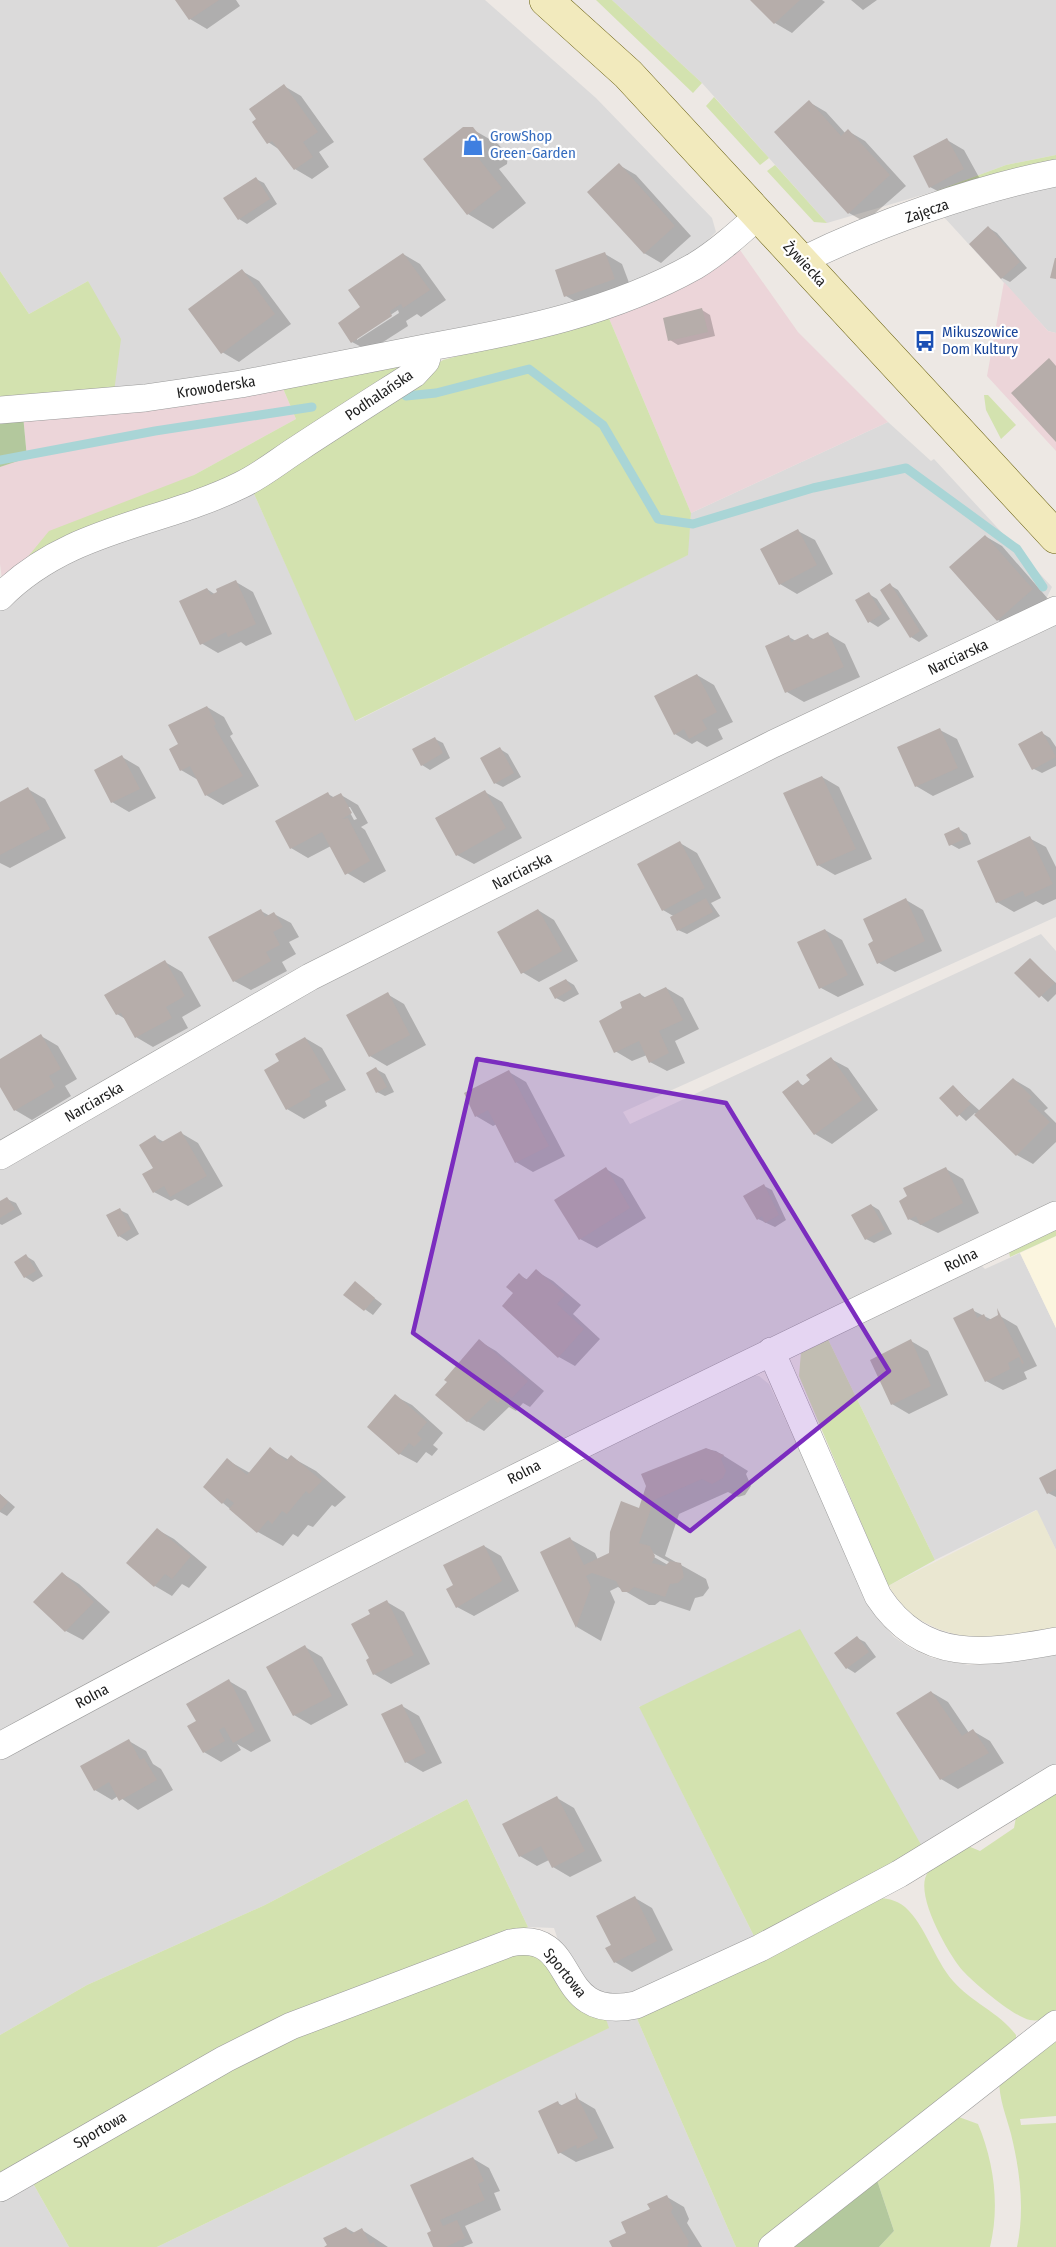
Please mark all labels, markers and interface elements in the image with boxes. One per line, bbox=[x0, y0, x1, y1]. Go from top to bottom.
place label: GrowShop Green-Garden bbox=[490, 127, 576, 162]
shop icon: GrowShop Green-Garden bbox=[461, 133, 485, 157]
street label: Zajęcza bbox=[903, 195, 951, 227]
street label: Żywiecka bbox=[780, 238, 830, 290]
place label: Mikuszowice Dom Kultury bbox=[942, 323, 1018, 358]
bus stop icon: Mikuszowice Dom Kultury bbox=[913, 329, 937, 353]
street label: Podhalańska bbox=[342, 366, 416, 424]
street label: Krowoderska bbox=[175, 372, 257, 402]
street label: Narciarska bbox=[925, 635, 991, 679]
street label: Narciarska bbox=[489, 848, 555, 894]
street label: Narciarska bbox=[62, 1078, 126, 1126]
street label: Rolna bbox=[941, 1244, 981, 1276]
street label: Rolna bbox=[504, 1456, 544, 1488]
street label: Rolna bbox=[72, 1680, 112, 1712]
street label: Sportowa bbox=[540, 1945, 590, 2001]
street label: Sportowa bbox=[70, 2108, 130, 2152]

